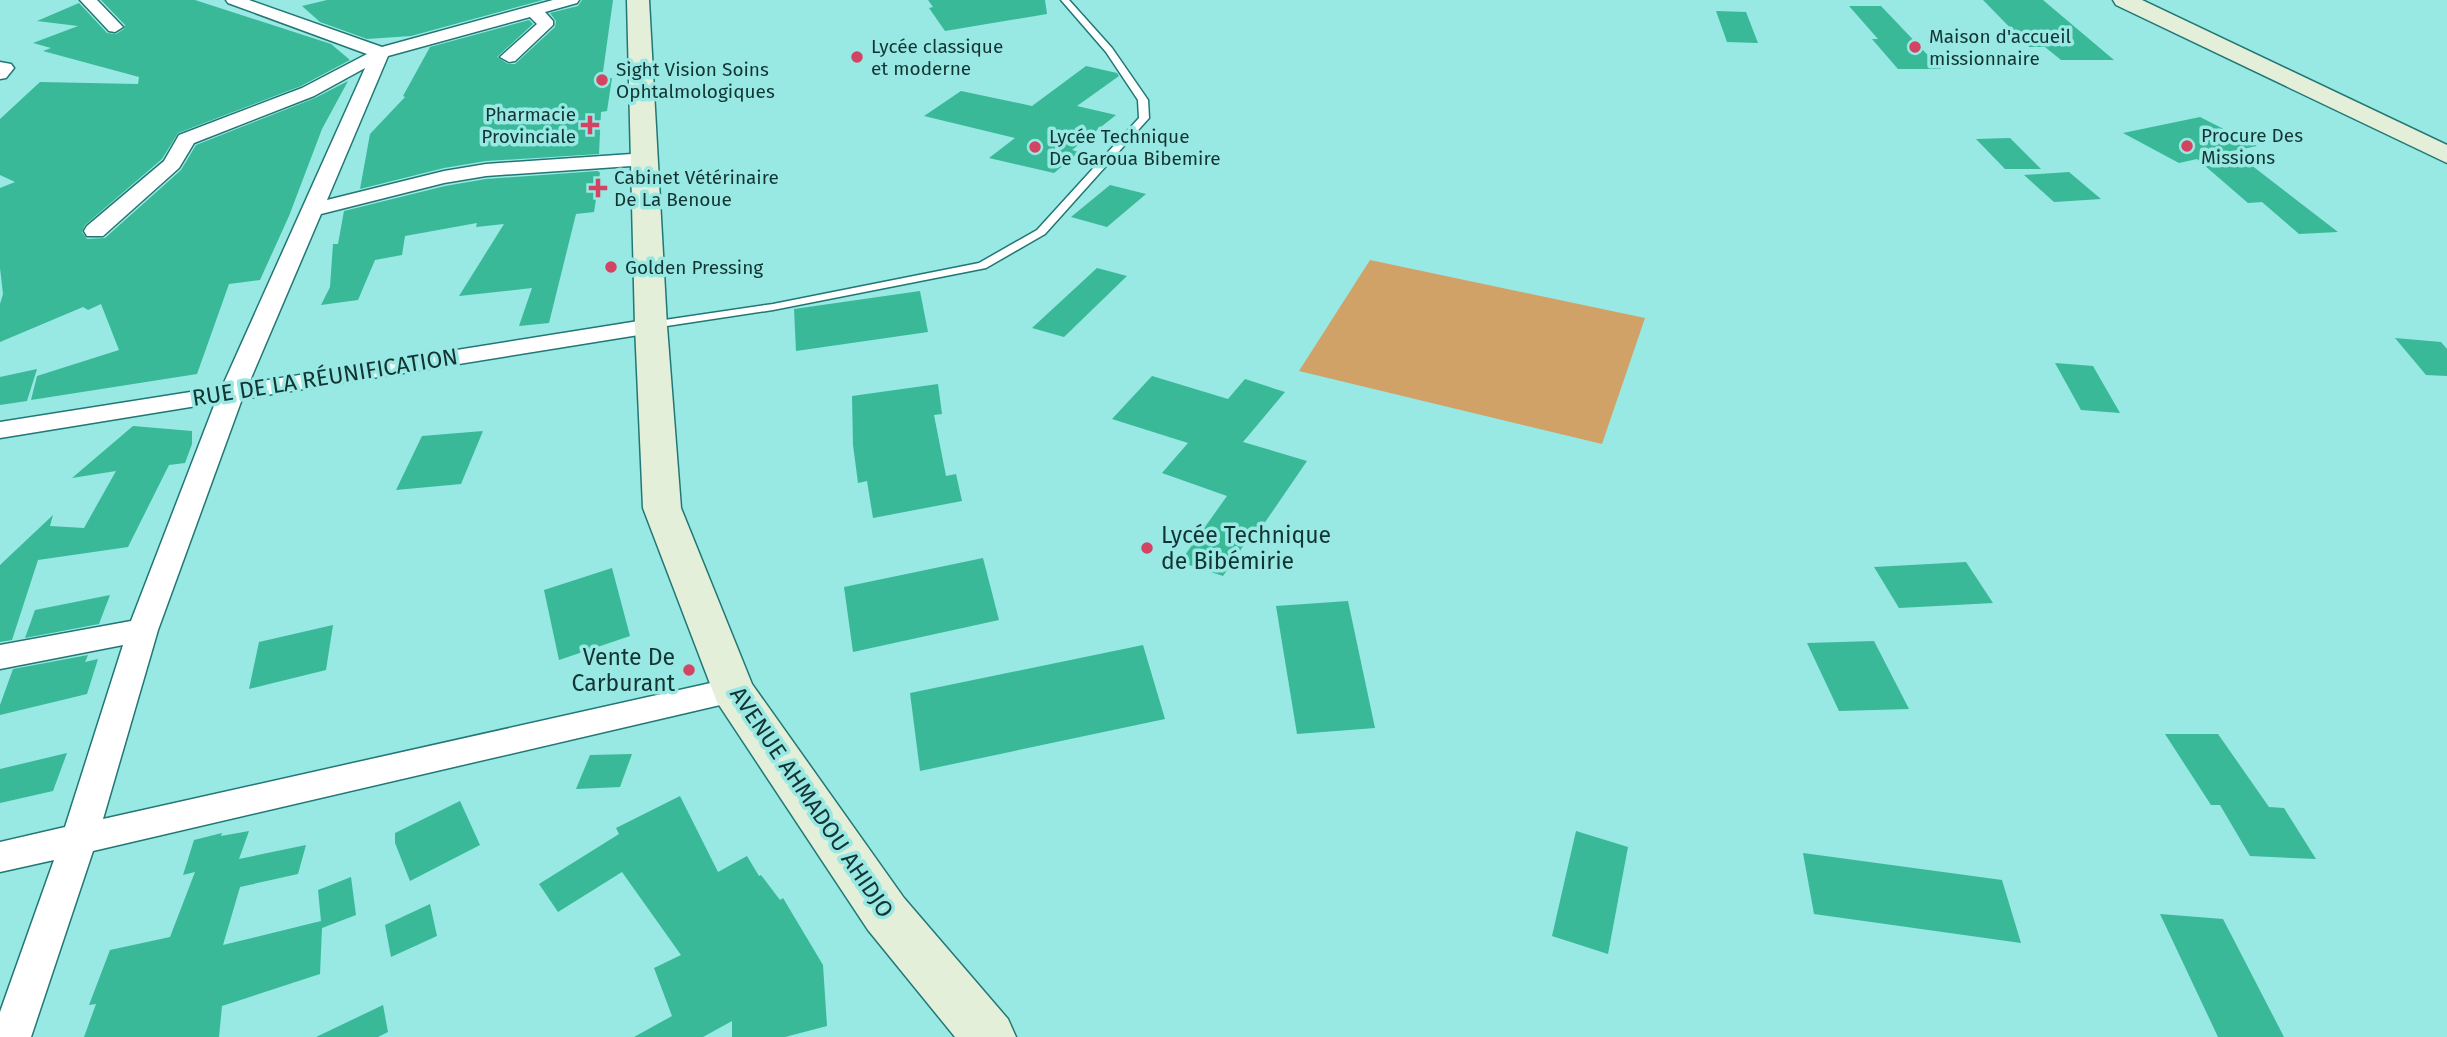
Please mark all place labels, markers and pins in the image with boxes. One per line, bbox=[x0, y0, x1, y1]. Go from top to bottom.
place label: Maison d'accueil missionnaire bbox=[1929, 25, 2072, 70]
place label: Lycée classique et moderne bbox=[871, 35, 1003, 80]
marker: Maison d'accueil missionnaire bbox=[1907, 39, 1923, 55]
marker: Lycée classique et moderne bbox=[849, 49, 865, 65]
place label: Sight Vision Soins Ophtalmologiques bbox=[616, 58, 775, 103]
marker: Sight Vision Soins Ophtalmologiques bbox=[594, 72, 610, 88]
place label: Pharmacie Provinciale bbox=[481, 103, 576, 148]
marker: Pharmacie Provinciale bbox=[582, 117, 598, 133]
place label: Procure Des Missions bbox=[2201, 124, 2303, 169]
place label: Lycée Technique De Garoua Bibemire bbox=[1049, 125, 1221, 170]
marker: Procure Des Missions bbox=[2179, 138, 2195, 154]
marker: Lycée Technique De Garoua Bibemire bbox=[1027, 139, 1043, 155]
place label: Cabinet Vétérinaire De La Benoue bbox=[614, 166, 779, 211]
marker: Cabinet Vétérinaire De La Benoue bbox=[588, 178, 608, 198]
place label: Golden Pressing bbox=[625, 256, 763, 279]
marker: Golden Pressing bbox=[603, 259, 619, 275]
place label: Lycée Technique de Bibémirie bbox=[1161, 521, 1331, 575]
marker: Lycée Technique de Bibémirie bbox=[1139, 540, 1155, 556]
place label: Vente De Carburant bbox=[572, 643, 676, 697]
marker: Vente De Carburant bbox=[681, 662, 697, 678]

